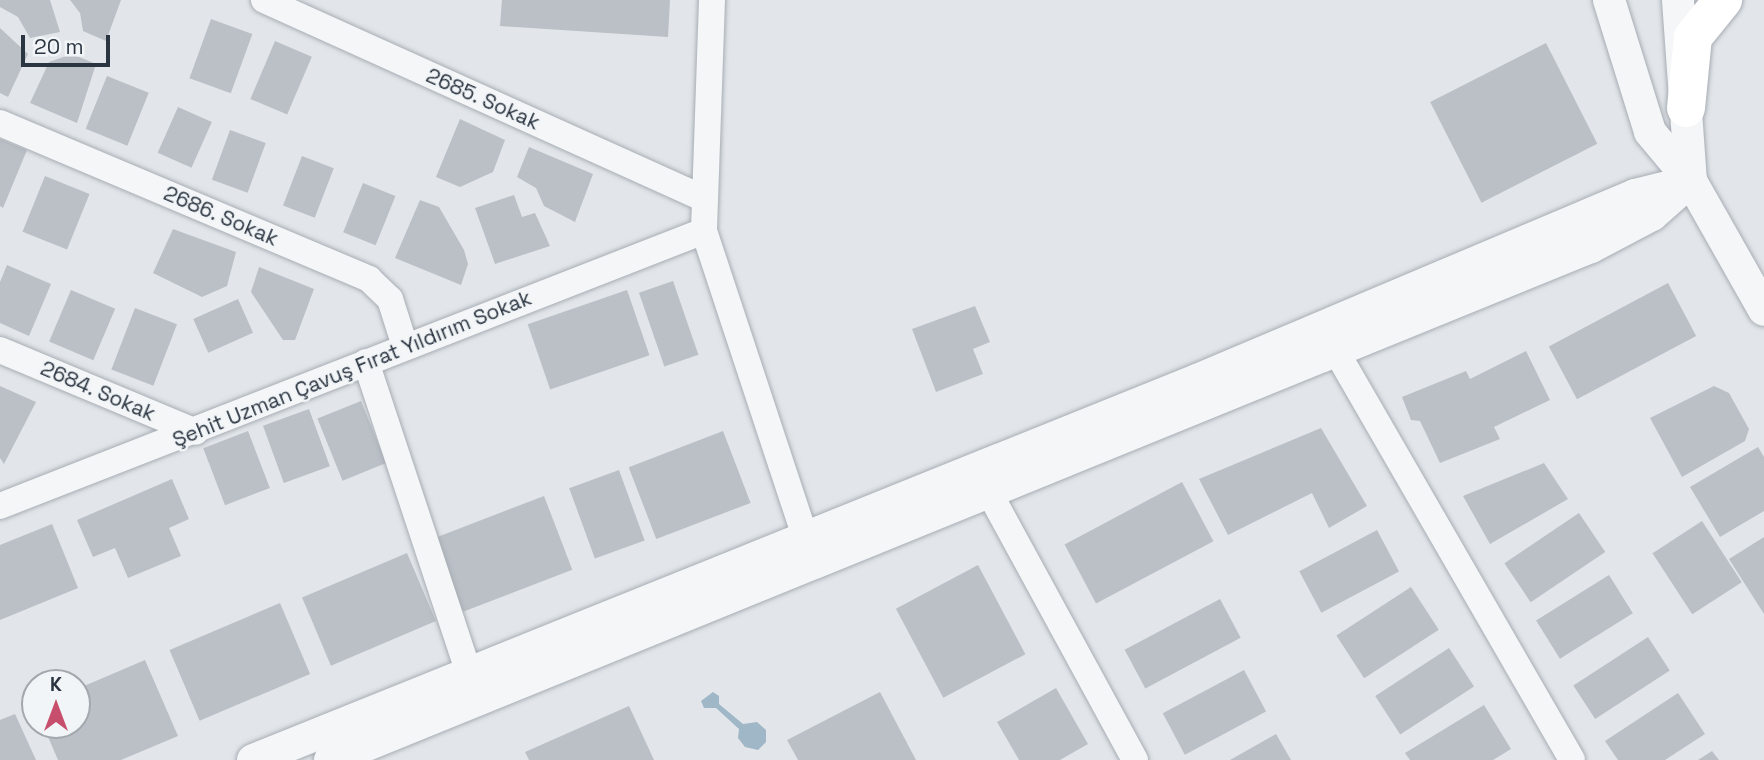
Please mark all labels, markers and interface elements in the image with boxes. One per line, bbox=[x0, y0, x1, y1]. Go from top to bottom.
scale bar bbox=[24, 21, 114, 65]
text: 20 m bbox=[34, 33, 84, 60]
street label: 2685. Sokak bbox=[422, 63, 544, 135]
street label: 2686. Sokak bbox=[160, 180, 282, 252]
street label: Şehit Uzman Çavuş Fırat Yıldırım Sokak bbox=[169, 285, 535, 453]
street label: 2684. Sokak bbox=[37, 355, 159, 427]
north arrow bbox=[21, 669, 91, 739]
text: K bbox=[50, 672, 62, 697]

